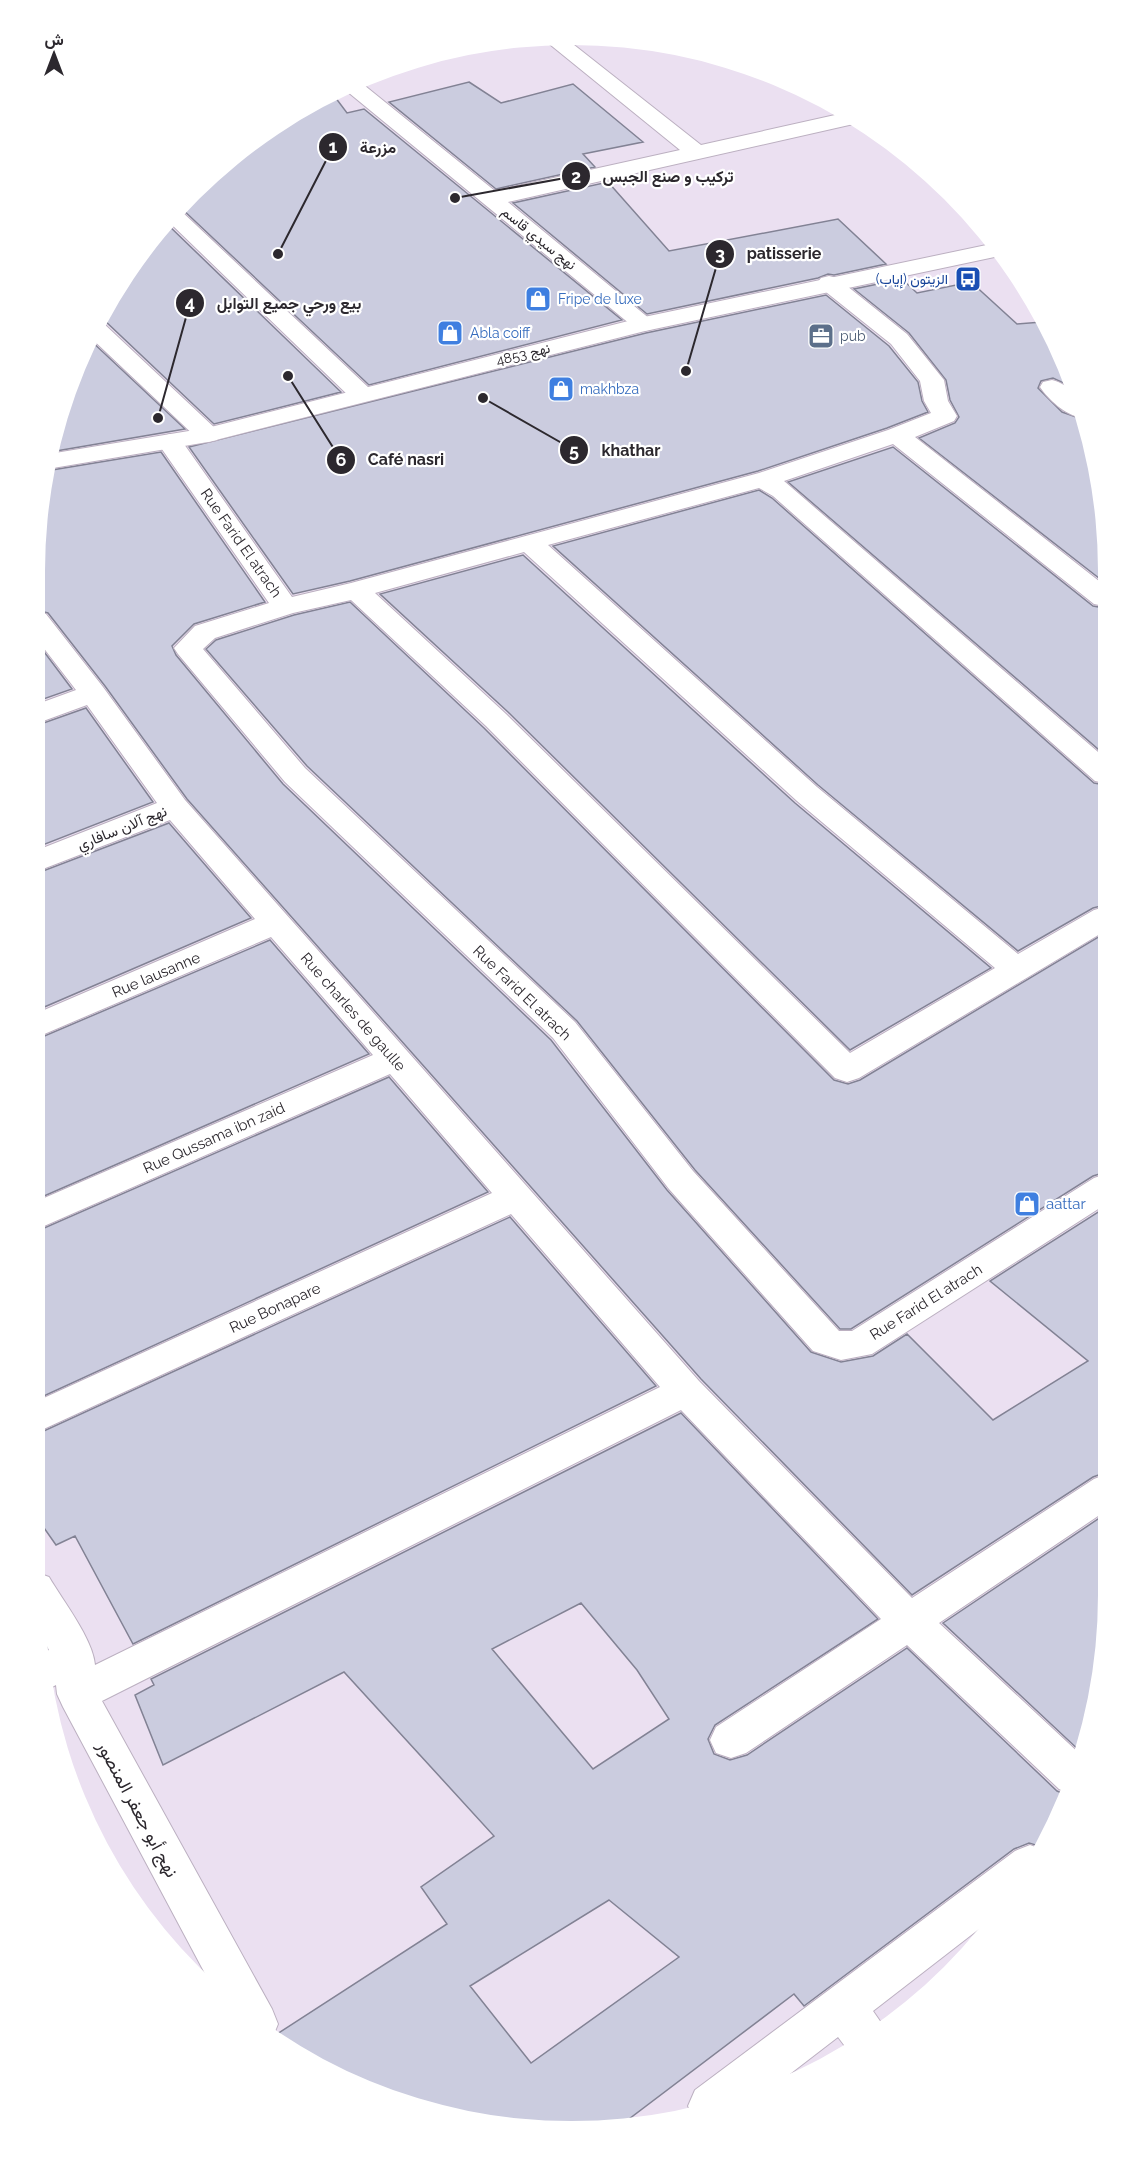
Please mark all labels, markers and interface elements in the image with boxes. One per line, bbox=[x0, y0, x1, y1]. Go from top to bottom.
north arrow bbox=[24, 24, 84, 84]
text: ش bbox=[44, 30, 64, 49]
callout: مزرعة bbox=[318, 130, 409, 164]
text: 1 bbox=[329, 136, 338, 157]
text: مزرعة bbox=[360, 138, 396, 158]
callout: تركيب و صنع الجبس bbox=[561, 159, 746, 193]
text: 2 bbox=[571, 166, 581, 187]
text: تركيب و صنع الجبس bbox=[602, 167, 734, 188]
street label: نهج سيدي قاسم bbox=[496, 203, 579, 276]
callout: patisserie bbox=[705, 237, 834, 271]
text: 3 bbox=[715, 243, 725, 264]
text: patisserie bbox=[747, 244, 822, 263]
bus stop icon: الزيتون (إياب) bbox=[953, 264, 983, 294]
place label: الزيتون (إياب) bbox=[876, 271, 948, 289]
shop icon: Fripe de luxe bbox=[523, 284, 553, 314]
callout: بيع ورحي جميع التوابل bbox=[175, 286, 373, 320]
place label: Fripe de luxe bbox=[558, 291, 642, 307]
text: 4 bbox=[185, 292, 195, 313]
text: بيع ورحي جميع التوابل bbox=[217, 294, 361, 317]
shop icon: Abla coiff bbox=[435, 318, 465, 348]
office icon: pub bbox=[806, 321, 836, 351]
place label: Abla coiff bbox=[470, 325, 531, 341]
place label: pub bbox=[840, 328, 866, 344]
street label: نهج 4853 bbox=[494, 340, 552, 371]
shop icon: makhbza bbox=[546, 374, 576, 404]
place label: makhbza bbox=[580, 381, 639, 397]
callout: khathar bbox=[559, 433, 672, 467]
text: 5 bbox=[569, 440, 579, 461]
text: khathar bbox=[602, 441, 660, 460]
callout: Café nasri bbox=[326, 443, 456, 477]
text: 6 bbox=[336, 449, 347, 470]
text: Café nasri bbox=[368, 450, 444, 469]
street label: Rue Farid El atrach bbox=[197, 485, 285, 601]
street label: نهج آلان سافاري bbox=[75, 802, 171, 858]
street label: Rue Farid El atrach bbox=[469, 942, 575, 1044]
street label: Rue lausanne bbox=[109, 948, 203, 1002]
street label: Rue charles de gaulle bbox=[297, 949, 409, 1075]
street label: Rue Qussama ibn zaid bbox=[140, 1099, 288, 1177]
shop icon: aattar bbox=[1012, 1189, 1042, 1219]
place label: aattar bbox=[1046, 1195, 1087, 1213]
street label: Rue Farid El atrach bbox=[867, 1260, 985, 1344]
street label: Rue Bonapare bbox=[227, 1279, 324, 1337]
street label: نهج أبو جعفر المنصور bbox=[91, 1736, 183, 1882]

